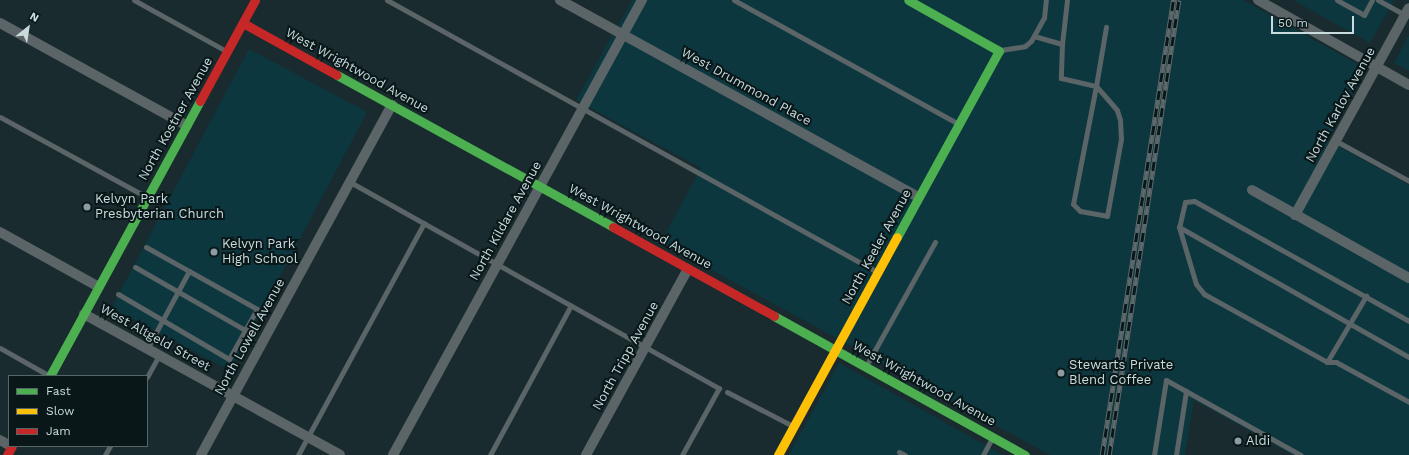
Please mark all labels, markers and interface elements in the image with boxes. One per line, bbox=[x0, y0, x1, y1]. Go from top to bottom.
north arrow bbox=[8, 8, 48, 48]
scale bar bbox=[1273, 8, 1356, 34]
text: N bbox=[27, 10, 41, 25]
text: 50 m bbox=[1278, 16, 1308, 30]
street label: West Wrightwood Avenue bbox=[282, 25, 432, 117]
street label: North Karlov Avenue bbox=[1303, 44, 1379, 166]
street label: West Drummond Place bbox=[678, 45, 814, 129]
street label: North Kostner Avenue bbox=[135, 54, 217, 184]
street label: North Kildare Avenue bbox=[467, 158, 545, 284]
street label: West Wrightwood Avenue bbox=[565, 181, 715, 273]
street label: North Keeler Avenue bbox=[839, 186, 915, 308]
place label: Kelvyn Park Presbyterian Church bbox=[95, 192, 224, 223]
marker: Kelvyn Park Presbyterian Church bbox=[82, 202, 92, 212]
place label: Kelvyn Park High School bbox=[222, 237, 298, 268]
marker: Kelvyn Park High School bbox=[209, 247, 219, 257]
street label: North Lowell Avenue bbox=[211, 276, 289, 398]
street label: North Tripp Avenue bbox=[589, 299, 663, 413]
street label: West Altgeld Street bbox=[97, 301, 213, 375]
street label: West Wrightwood Avenue bbox=[849, 338, 999, 430]
place label: Stewarts Private Blend Coffee bbox=[1069, 358, 1173, 389]
marker: Stewarts Private Blend Coffee bbox=[1056, 368, 1066, 378]
legend bbox=[8, 375, 148, 447]
text: Fast bbox=[46, 384, 71, 398]
text: Slow bbox=[46, 404, 74, 418]
text: Jam bbox=[46, 424, 71, 438]
place label: Aldi bbox=[1246, 433, 1270, 449]
marker: Aldi bbox=[1233, 436, 1243, 446]

